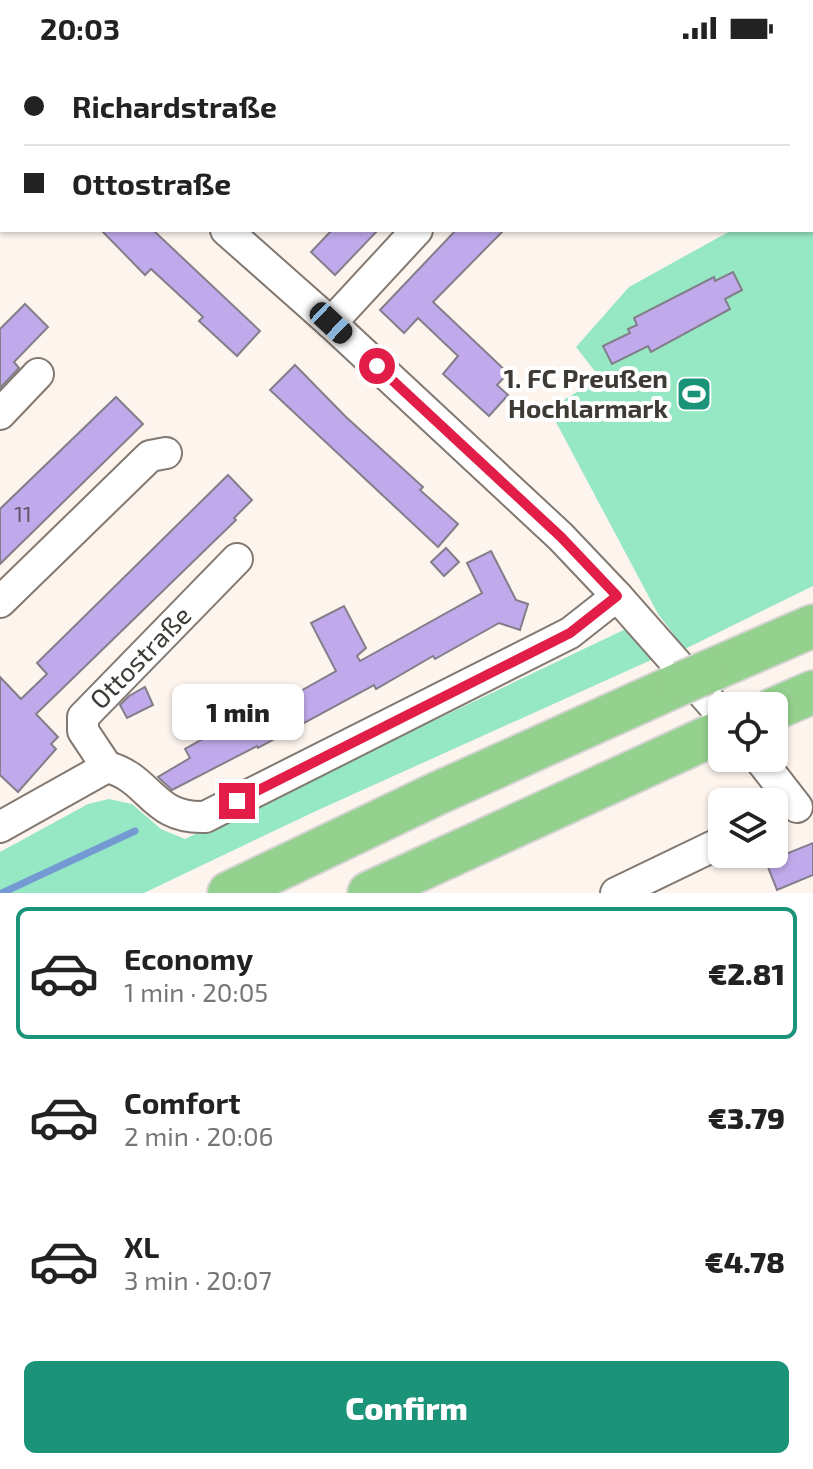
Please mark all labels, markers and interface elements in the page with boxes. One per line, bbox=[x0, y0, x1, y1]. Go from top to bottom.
text: 20:03 bbox=[40, 10, 120, 46]
text: Richardstraße bbox=[72, 88, 277, 124]
text: Ottostraße bbox=[72, 165, 231, 201]
car bbox=[305, 298, 357, 348]
route start bbox=[359, 348, 395, 384]
place label: 1. FC Preußen Hochlarmark bbox=[504, 362, 668, 423]
sports icon: 1. FC Preußen Hochlarmark bbox=[675, 375, 713, 413]
house number: 11 bbox=[14, 500, 32, 526]
street label: Ottostraße bbox=[83, 599, 197, 715]
callout: 1 min bbox=[171, 685, 303, 741]
map controls bbox=[708, 692, 788, 868]
button: locate bbox=[708, 692, 788, 772]
text: 1 min bbox=[206, 696, 270, 727]
route end bbox=[219, 783, 255, 819]
button: layers bbox=[708, 788, 788, 868]
icon: car bbox=[28, 937, 100, 1009]
text: Economy bbox=[124, 940, 253, 976]
text: €2.81 bbox=[708, 955, 785, 991]
text: 1 min · 20:05 bbox=[124, 976, 268, 1007]
icon: car bbox=[28, 1081, 100, 1153]
text: Comfort bbox=[124, 1084, 241, 1120]
text: €3.79 bbox=[708, 1099, 785, 1135]
text: 2 min · 20:06 bbox=[124, 1120, 273, 1151]
icon: car bbox=[28, 1225, 100, 1297]
text: XL bbox=[124, 1228, 159, 1264]
text: €4.78 bbox=[705, 1243, 785, 1279]
text: 3 min · 20:07 bbox=[124, 1264, 272, 1295]
button: Confirm bbox=[24, 1361, 789, 1453]

